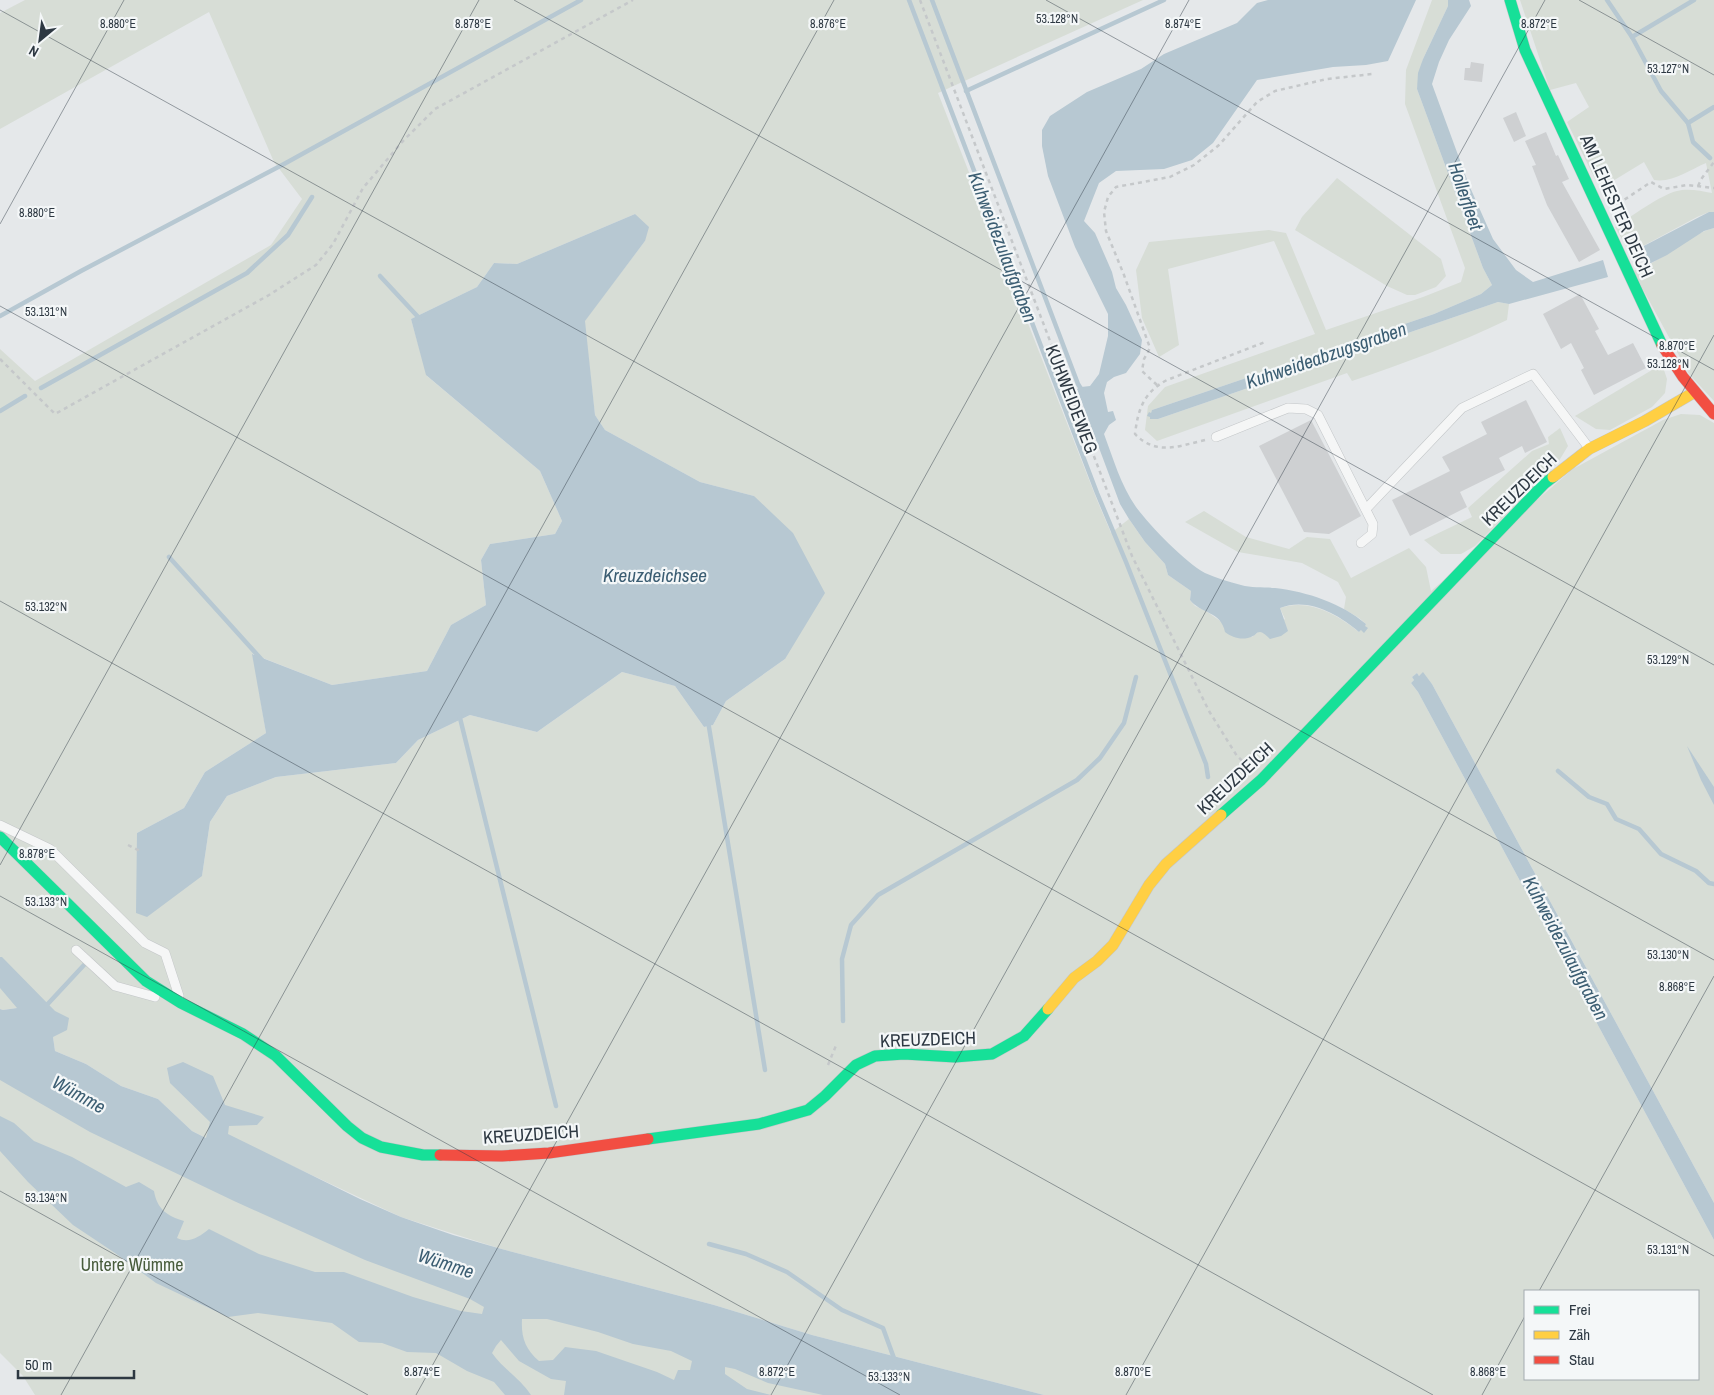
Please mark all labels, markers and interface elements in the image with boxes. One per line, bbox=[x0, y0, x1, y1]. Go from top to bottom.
text: 53.128°N bbox=[1036, 11, 1078, 27]
north arrow bbox=[15, 15, 65, 65]
text: 8.880°E bbox=[100, 16, 136, 32]
text: 8.878°E bbox=[455, 16, 491, 32]
text: 8.876°E bbox=[810, 16, 846, 32]
text: 8.874°E bbox=[1165, 16, 1201, 32]
text: 8.872°E bbox=[1521, 16, 1557, 32]
text: N bbox=[26, 41, 42, 61]
text: 53.127°N bbox=[1647, 61, 1689, 77]
street label: AM LEHESTER DEICH bbox=[1574, 130, 1660, 282]
water label: Hollerfleet bbox=[1442, 159, 1490, 234]
water label: Kuhweidezulaufgraben bbox=[962, 168, 1044, 326]
text: 8.880°E bbox=[19, 205, 55, 221]
text: 53.131°N bbox=[25, 304, 67, 320]
water label: Kuhweideabzugsgraben bbox=[1242, 315, 1410, 395]
text: 8.870°E bbox=[1659, 338, 1695, 354]
street label: KUHWEIDEWEG bbox=[1040, 341, 1104, 457]
text: 53.128°N bbox=[1647, 356, 1689, 372]
street label: KREUZDEICH bbox=[1476, 447, 1562, 531]
water label: Kreuzdeichsee bbox=[603, 562, 707, 588]
text: 53.132°N bbox=[25, 599, 67, 615]
text: 53.129°N bbox=[1647, 652, 1689, 668]
street label: KREUZDEICH bbox=[1191, 736, 1279, 820]
text: 8.878°E bbox=[19, 846, 55, 862]
water label: Kuhweidezulaufgraben bbox=[1517, 872, 1615, 1024]
text: 53.133°N bbox=[25, 894, 67, 910]
text: 53.130°N bbox=[1647, 947, 1689, 963]
text: 8.868°E bbox=[1659, 979, 1695, 995]
street label: KREUZDEICH bbox=[880, 1025, 976, 1053]
water label: Wümme bbox=[47, 1069, 111, 1119]
street label: KREUZDEICH bbox=[482, 1118, 580, 1150]
text: 53.134°N bbox=[25, 1190, 67, 1206]
water label: Wümme bbox=[415, 1242, 477, 1284]
text: 53.131°N bbox=[1647, 1242, 1689, 1258]
park label: Untere Wümme bbox=[80, 1252, 184, 1277]
legend bbox=[1524, 1290, 1699, 1380]
text: Frei bbox=[1569, 1299, 1591, 1320]
text: Zäh bbox=[1569, 1324, 1590, 1345]
scale bar bbox=[18, 1348, 134, 1380]
text: Stau bbox=[1569, 1349, 1594, 1370]
text: 50 m bbox=[25, 1354, 52, 1375]
text: 8.874°E bbox=[404, 1364, 440, 1380]
text: 8.872°E bbox=[759, 1364, 795, 1380]
text: 8.870°E bbox=[1115, 1364, 1151, 1380]
text: 8.868°E bbox=[1470, 1364, 1506, 1380]
text: 53.133°N bbox=[868, 1369, 910, 1385]

